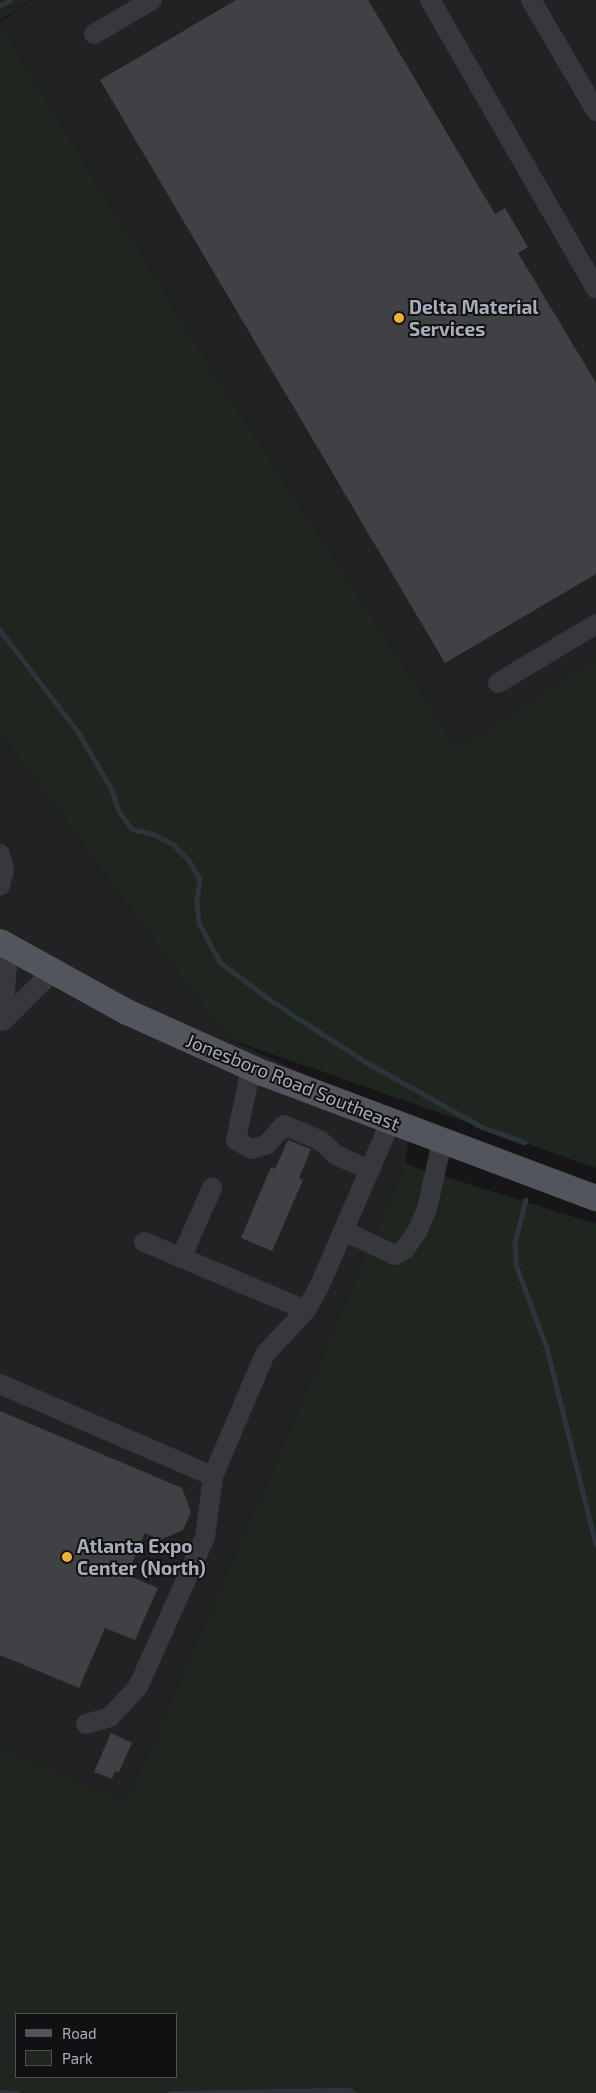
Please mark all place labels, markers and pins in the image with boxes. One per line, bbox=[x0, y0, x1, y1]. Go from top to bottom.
place label: Delta Material Services bbox=[409, 296, 539, 340]
marker: Delta Material Services bbox=[393, 312, 405, 324]
place label: Atlanta Expo Center (North) bbox=[77, 1535, 206, 1579]
marker: Atlanta Expo Center (North) bbox=[61, 1551, 73, 1563]

